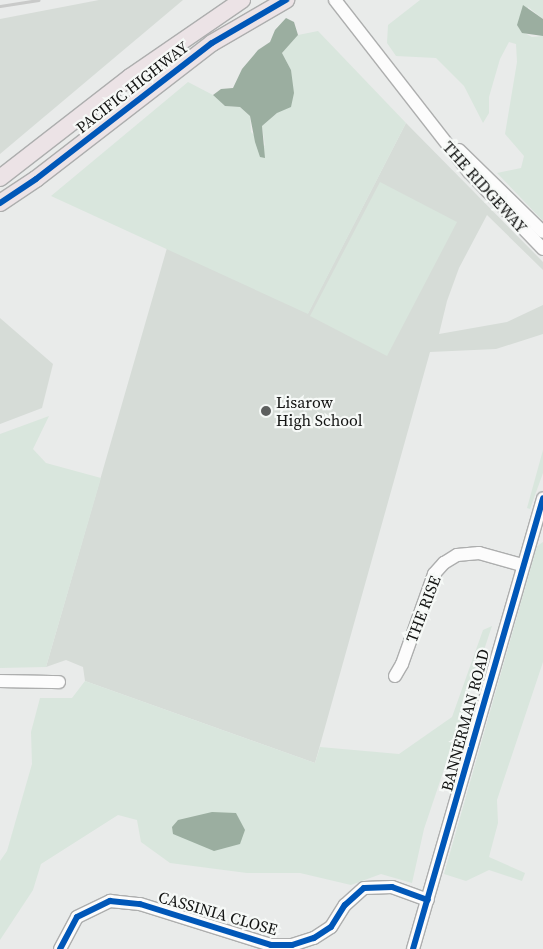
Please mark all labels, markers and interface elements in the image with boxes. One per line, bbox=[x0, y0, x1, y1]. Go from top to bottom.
street label: PACIFIC HIGHWAY bbox=[72, 37, 192, 137]
street label: THE RIDGEWAY bbox=[439, 137, 531, 237]
place label: Lisarow High School bbox=[276, 392, 362, 430]
marker: Lisarow High School bbox=[260, 405, 272, 417]
street label: THE RISE bbox=[402, 573, 444, 645]
street label: BANNERMAN ROAD bbox=[437, 647, 493, 793]
street label: CASSINIA CLOSE bbox=[156, 887, 280, 939]

